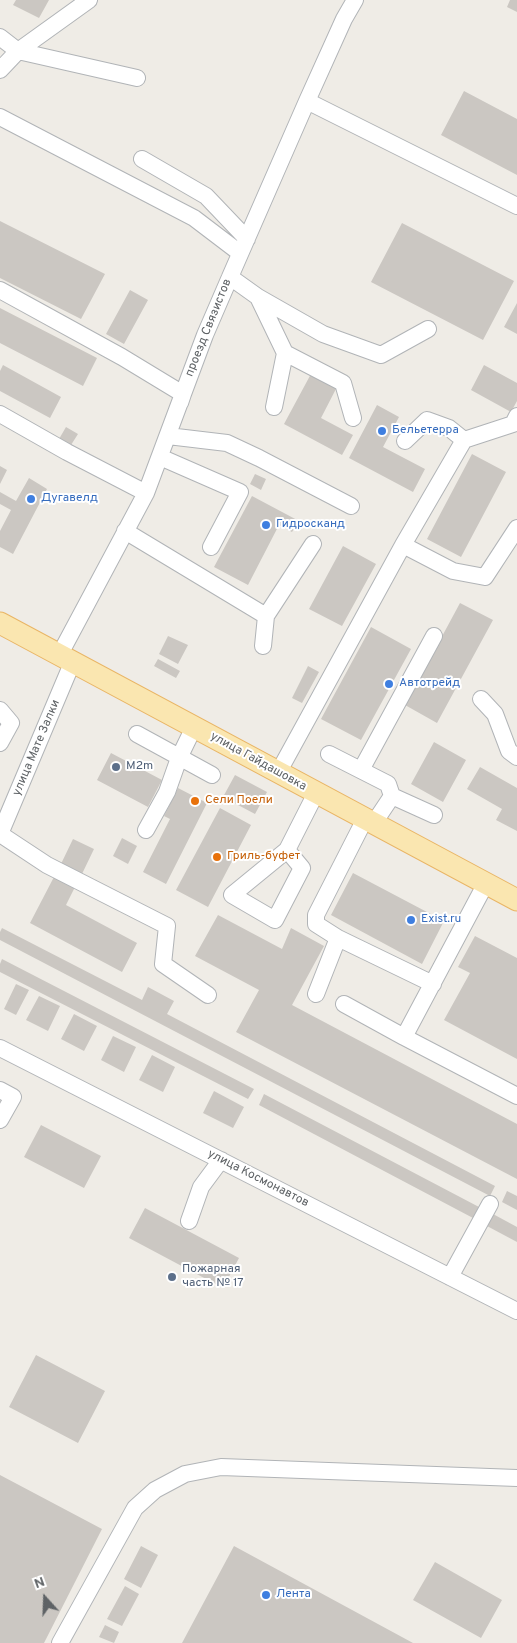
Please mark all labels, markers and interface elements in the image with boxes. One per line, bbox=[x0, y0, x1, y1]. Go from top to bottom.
street label: проезд Связистов bbox=[183, 277, 235, 379]
place label: Бельетерра bbox=[392, 424, 459, 438]
marker: Бельетерра bbox=[376, 425, 388, 437]
place label: Дугавелд bbox=[41, 492, 98, 506]
marker: Дугавелд bbox=[25, 493, 37, 505]
place label: Гидросканд bbox=[276, 518, 345, 532]
marker: Гидросканд bbox=[260, 519, 272, 531]
place label: Автотрейд bbox=[399, 677, 460, 691]
marker: Автотрейд bbox=[383, 678, 395, 690]
street label: улица Мате Залки bbox=[10, 698, 64, 798]
street label: улица Гайдашовка bbox=[207, 730, 309, 794]
place label: М2m bbox=[126, 760, 153, 774]
marker: М2m bbox=[110, 761, 122, 773]
place label: Сели Поели bbox=[205, 794, 273, 808]
marker: Сели Поели bbox=[189, 795, 201, 807]
place label: Гриль-буфет bbox=[227, 850, 300, 864]
marker: Гриль-буфет bbox=[211, 851, 223, 863]
place label: Exist.ru bbox=[421, 913, 461, 927]
marker: Exist.ru bbox=[405, 914, 417, 926]
street label: улица Космонавтов bbox=[205, 1147, 311, 1211]
place label: Пожарная часть № 17 bbox=[182, 1263, 244, 1291]
marker: Пожарная часть № 17 bbox=[166, 1271, 178, 1283]
north arrow bbox=[20, 1573, 70, 1623]
text: N bbox=[32, 1574, 47, 1593]
place label: Лента bbox=[276, 1588, 311, 1602]
marker: Лента bbox=[260, 1589, 272, 1601]

